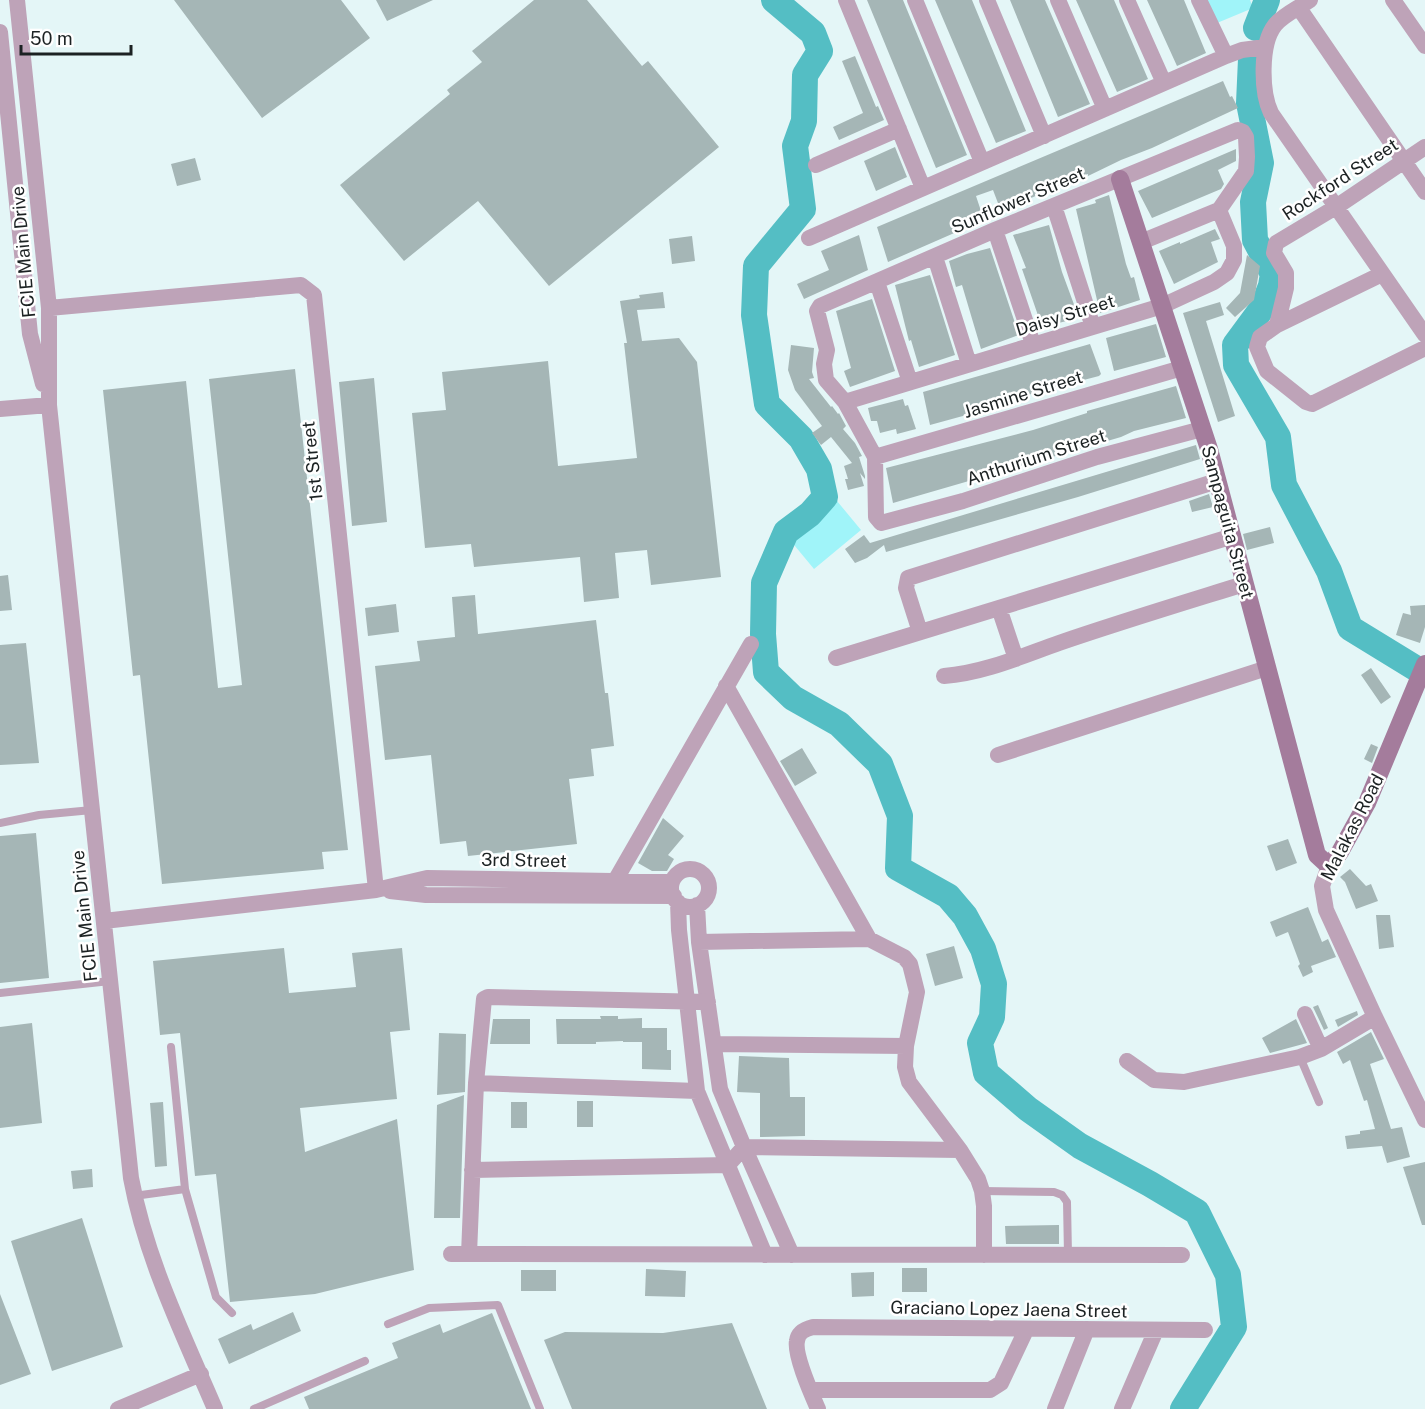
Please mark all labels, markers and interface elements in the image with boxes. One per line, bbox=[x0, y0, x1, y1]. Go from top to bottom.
scale bar bbox=[21, 18, 130, 56]
text: 50 m bbox=[30, 28, 73, 49]
street label: Rockford Street bbox=[1278, 134, 1402, 224]
street label: Sunflower Street bbox=[948, 162, 1088, 238]
street label: FCIE Main Drive bbox=[7, 185, 39, 319]
street label: Daisy Street bbox=[1013, 290, 1117, 340]
street label: Jasmine Street bbox=[961, 366, 1085, 422]
street label: 1st Street bbox=[297, 420, 327, 502]
street label: Anthurium Street bbox=[964, 425, 1108, 489]
street label: Sampaguita Street bbox=[1197, 443, 1259, 601]
street label: Malakas Road bbox=[1316, 770, 1388, 884]
street label: FCIE Main Drive bbox=[67, 849, 101, 983]
street label: 3rd Street bbox=[481, 849, 567, 871]
street label: Graciano Lopez Jaena Street bbox=[890, 1296, 1128, 1322]

